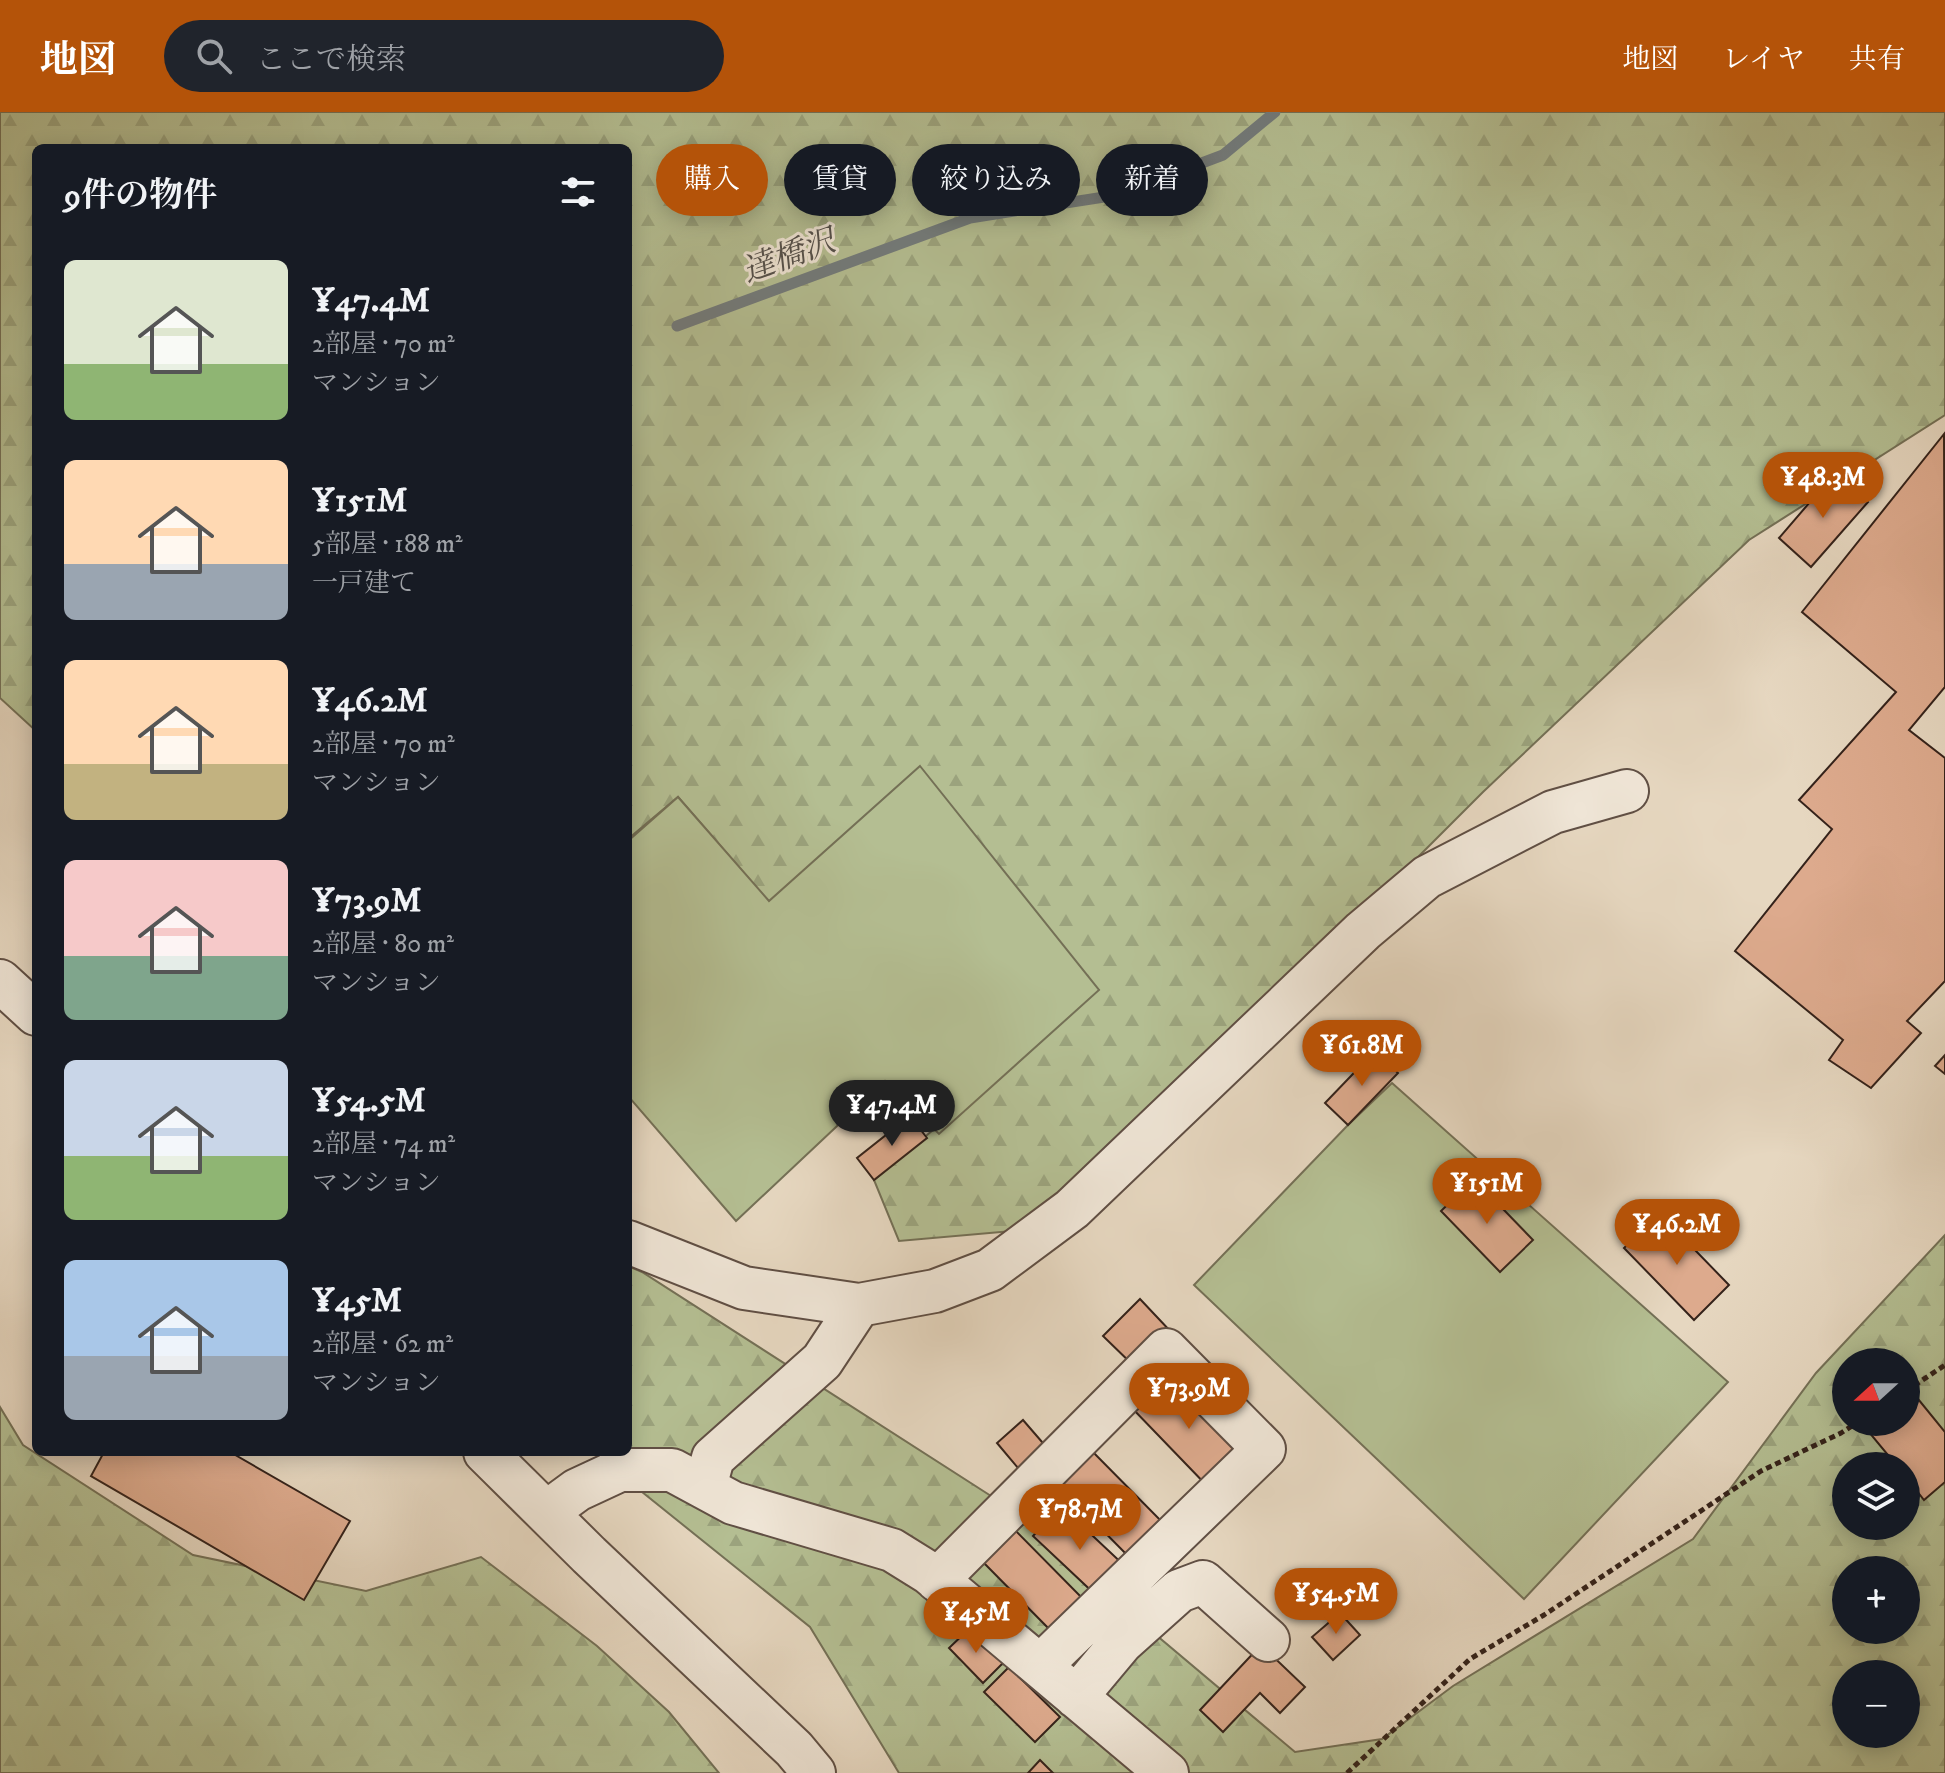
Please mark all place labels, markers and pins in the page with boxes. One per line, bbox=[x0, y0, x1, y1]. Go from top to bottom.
pin: ¥48.3M bbox=[1758, 452, 1888, 520]
pin: ¥61.8M bbox=[1297, 1020, 1427, 1088]
pin: ¥47.4M bbox=[827, 1080, 957, 1148]
pin: ¥151M bbox=[1431, 1158, 1543, 1226]
pin: ¥46.2M bbox=[1612, 1199, 1742, 1267]
pin: ¥73.9M bbox=[1124, 1363, 1254, 1431]
pin: ¥78.7M bbox=[1015, 1484, 1145, 1552]
pin: ¥54.5M bbox=[1271, 1568, 1401, 1636]
pin: ¥45M bbox=[929, 1587, 1023, 1655]

